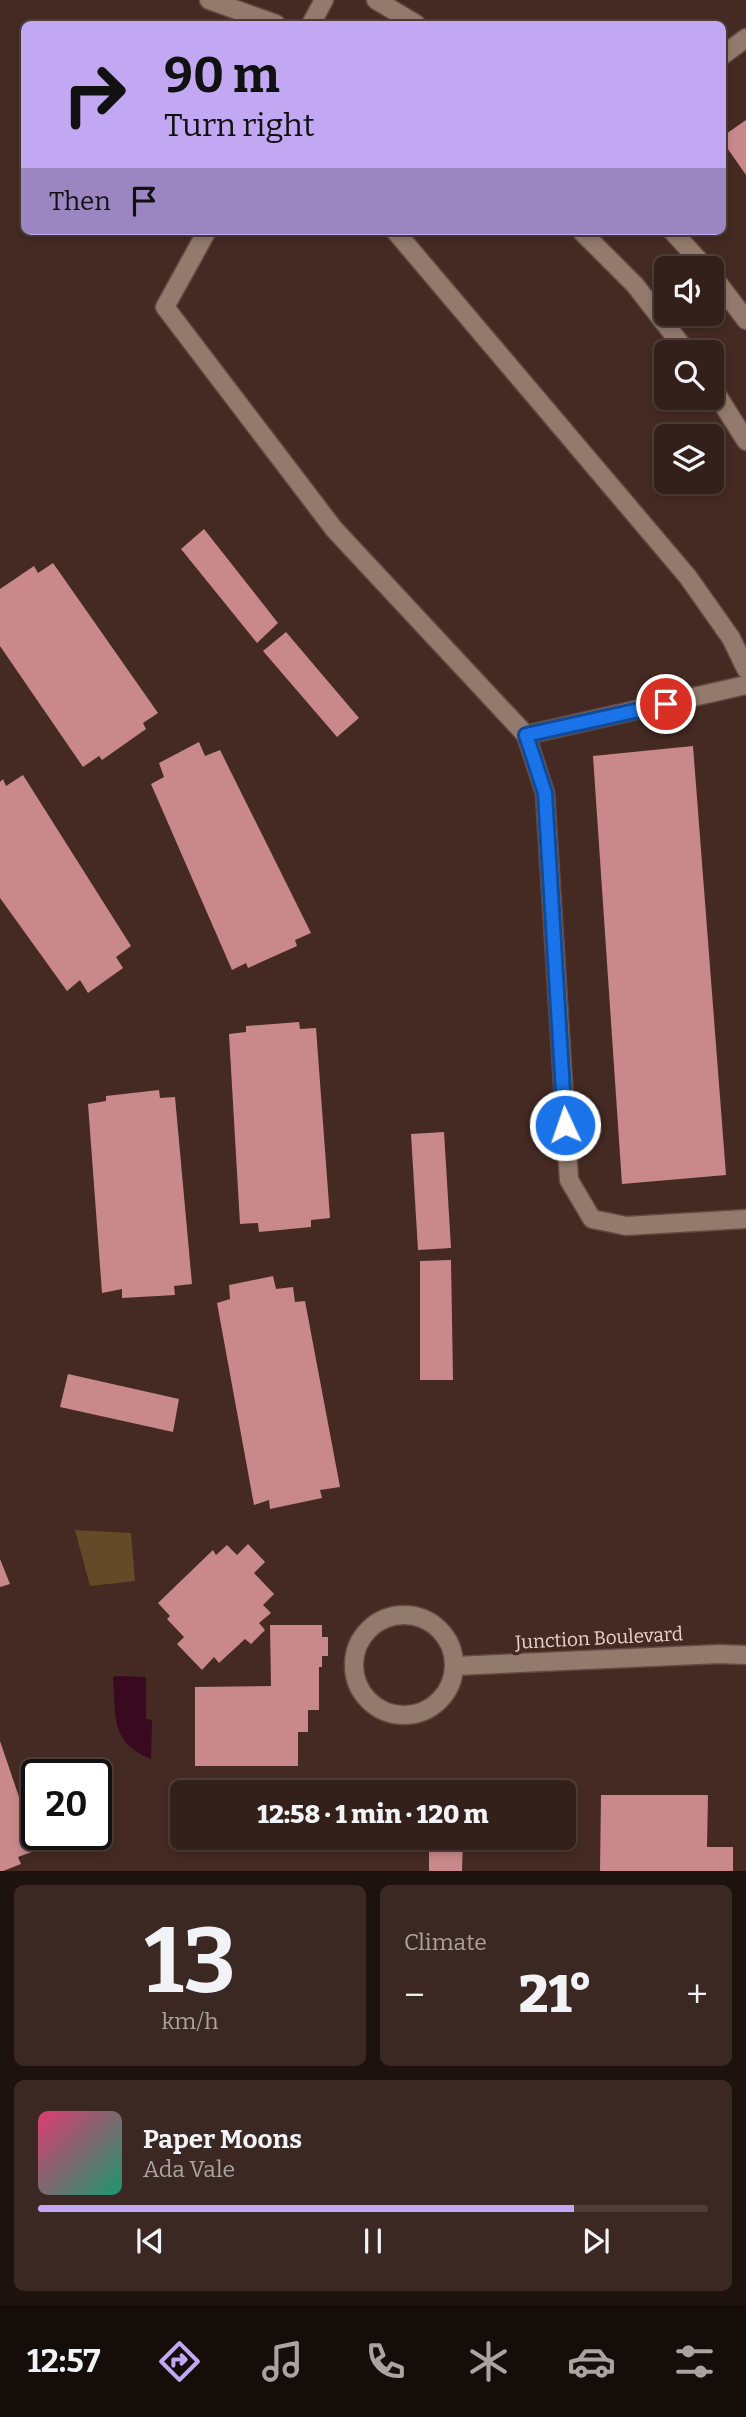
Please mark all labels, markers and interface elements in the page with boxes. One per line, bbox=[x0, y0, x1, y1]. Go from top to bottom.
text: 90 m bbox=[164, 46, 280, 105]
icon: right bbox=[49, 49, 140, 140]
text: Turn right bbox=[164, 106, 315, 144]
icon: arrive bbox=[125, 182, 163, 220]
text: Then bbox=[49, 186, 111, 217]
map controls bbox=[654, 256, 724, 494]
button: sound bbox=[654, 256, 724, 326]
button: search bbox=[654, 340, 724, 410]
button: layers bbox=[654, 424, 724, 494]
pin bbox=[636, 674, 696, 734]
icon: arrive bbox=[647, 685, 685, 723]
position arrow bbox=[528, 1088, 602, 1162]
street label: Junction Boulevard bbox=[513, 1622, 684, 1654]
speed limit sign: 20 bbox=[21, 1759, 112, 1850]
text: 12:58 · 1 min · 120 m bbox=[257, 1799, 489, 1830]
text: 13 bbox=[144, 1907, 236, 2016]
text: Climate bbox=[404, 1928, 487, 1956]
text: 21° bbox=[519, 1963, 592, 2026]
text: − bbox=[404, 1972, 425, 2018]
text: + bbox=[686, 1972, 708, 2018]
text: km/h bbox=[162, 2007, 218, 2035]
text: Paper Moons bbox=[143, 2124, 302, 2155]
text: Ada Vale bbox=[143, 2155, 235, 2183]
icon: previous bbox=[131, 2222, 169, 2260]
icon: pause bbox=[354, 2222, 392, 2260]
icon: next bbox=[577, 2222, 615, 2260]
icon: directions bbox=[155, 2337, 204, 2386]
icon: music bbox=[258, 2337, 307, 2386]
icon: phone bbox=[361, 2337, 410, 2386]
icon: climate bbox=[464, 2337, 513, 2386]
icon: car bbox=[567, 2337, 616, 2386]
icon: filters bbox=[670, 2337, 719, 2386]
text: 12:57 bbox=[27, 2342, 100, 2380]

